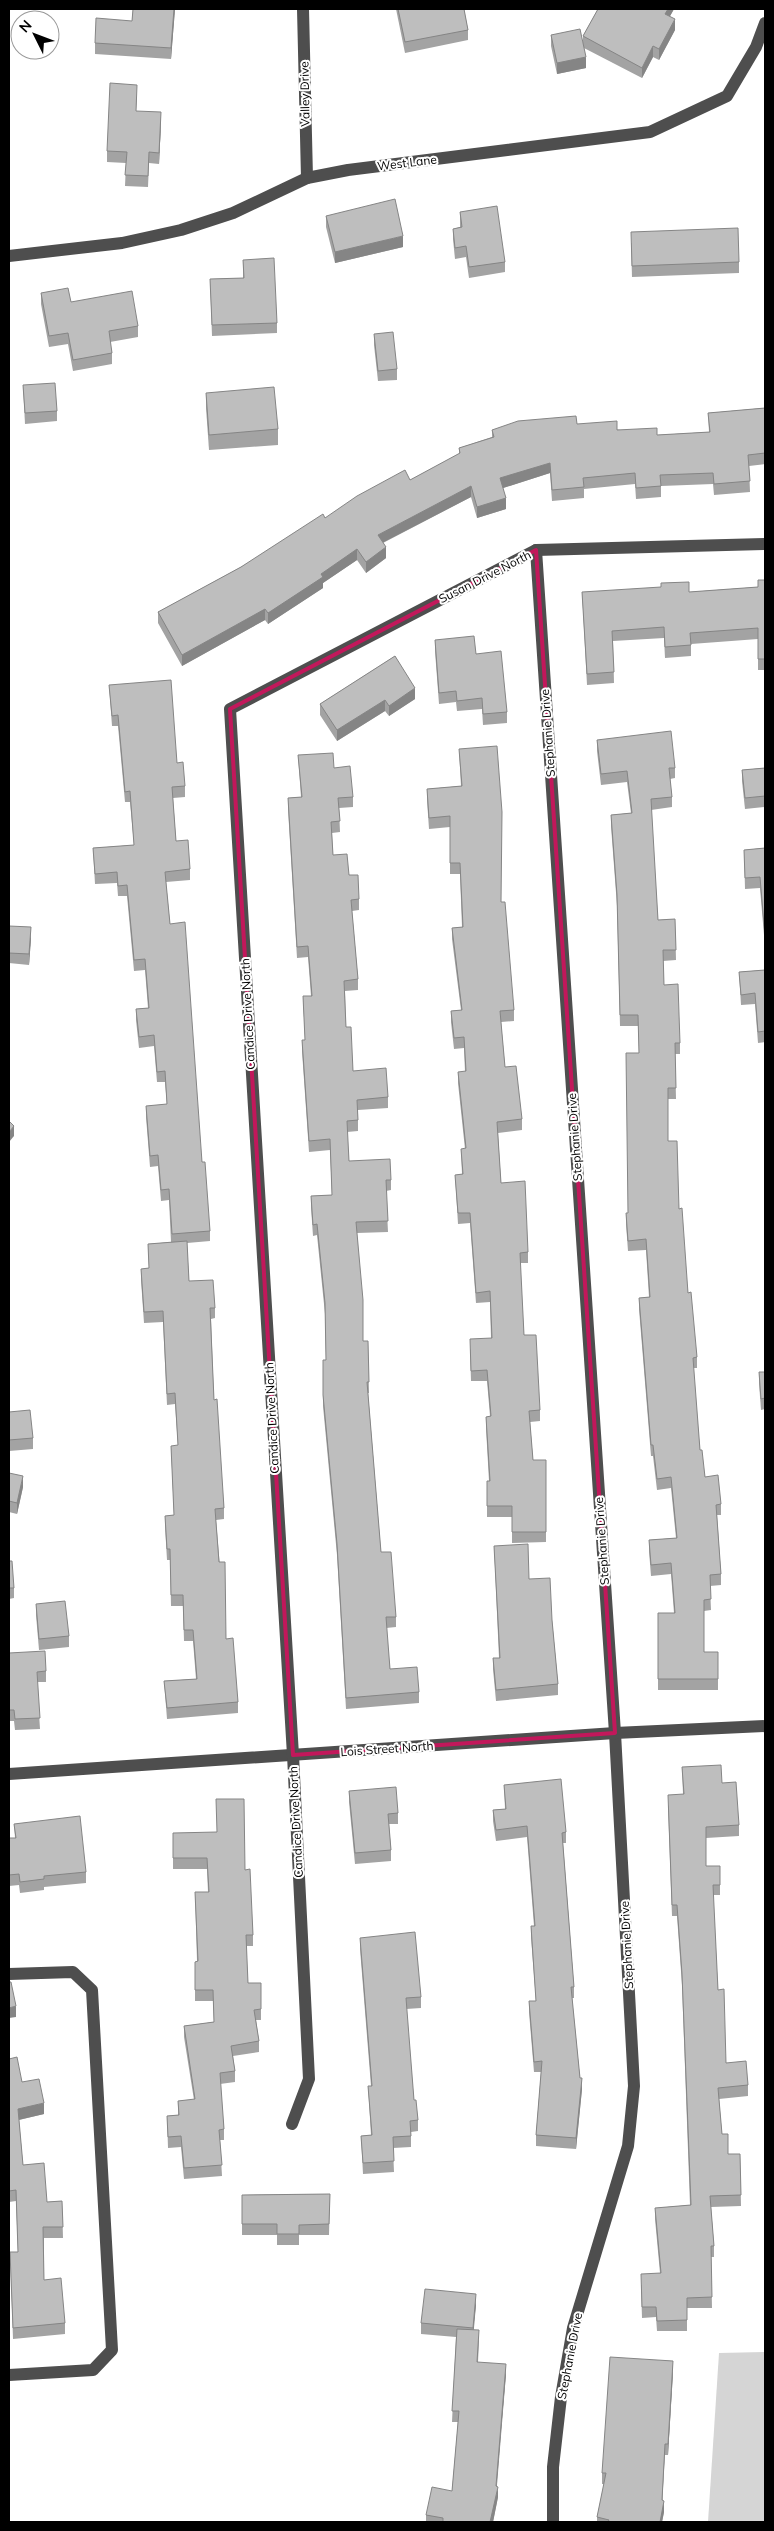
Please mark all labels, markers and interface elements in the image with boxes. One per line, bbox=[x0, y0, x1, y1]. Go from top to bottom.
north arrow bbox=[10, 10, 60, 60]
text: N bbox=[15, 16, 36, 36]
street label: Valley Drive bbox=[296, 61, 313, 127]
street label: West Lane bbox=[376, 151, 437, 174]
street label: Susan Drive North bbox=[436, 547, 533, 606]
street label: Stephanie Drive bbox=[537, 689, 558, 777]
street label: Candice Drive North bbox=[237, 958, 258, 1070]
street label: Stephanie Drive bbox=[564, 1093, 585, 1181]
street label: Candice Drive North bbox=[261, 1362, 282, 1474]
street label: Stephanie Drive bbox=[591, 1497, 612, 1585]
street label: Lois Street North bbox=[340, 1738, 434, 1759]
street label: Candice Drive North bbox=[285, 1766, 306, 1878]
street label: Stephanie Drive bbox=[617, 1901, 636, 1989]
street label: Stephanie Drive bbox=[554, 2311, 585, 2401]

